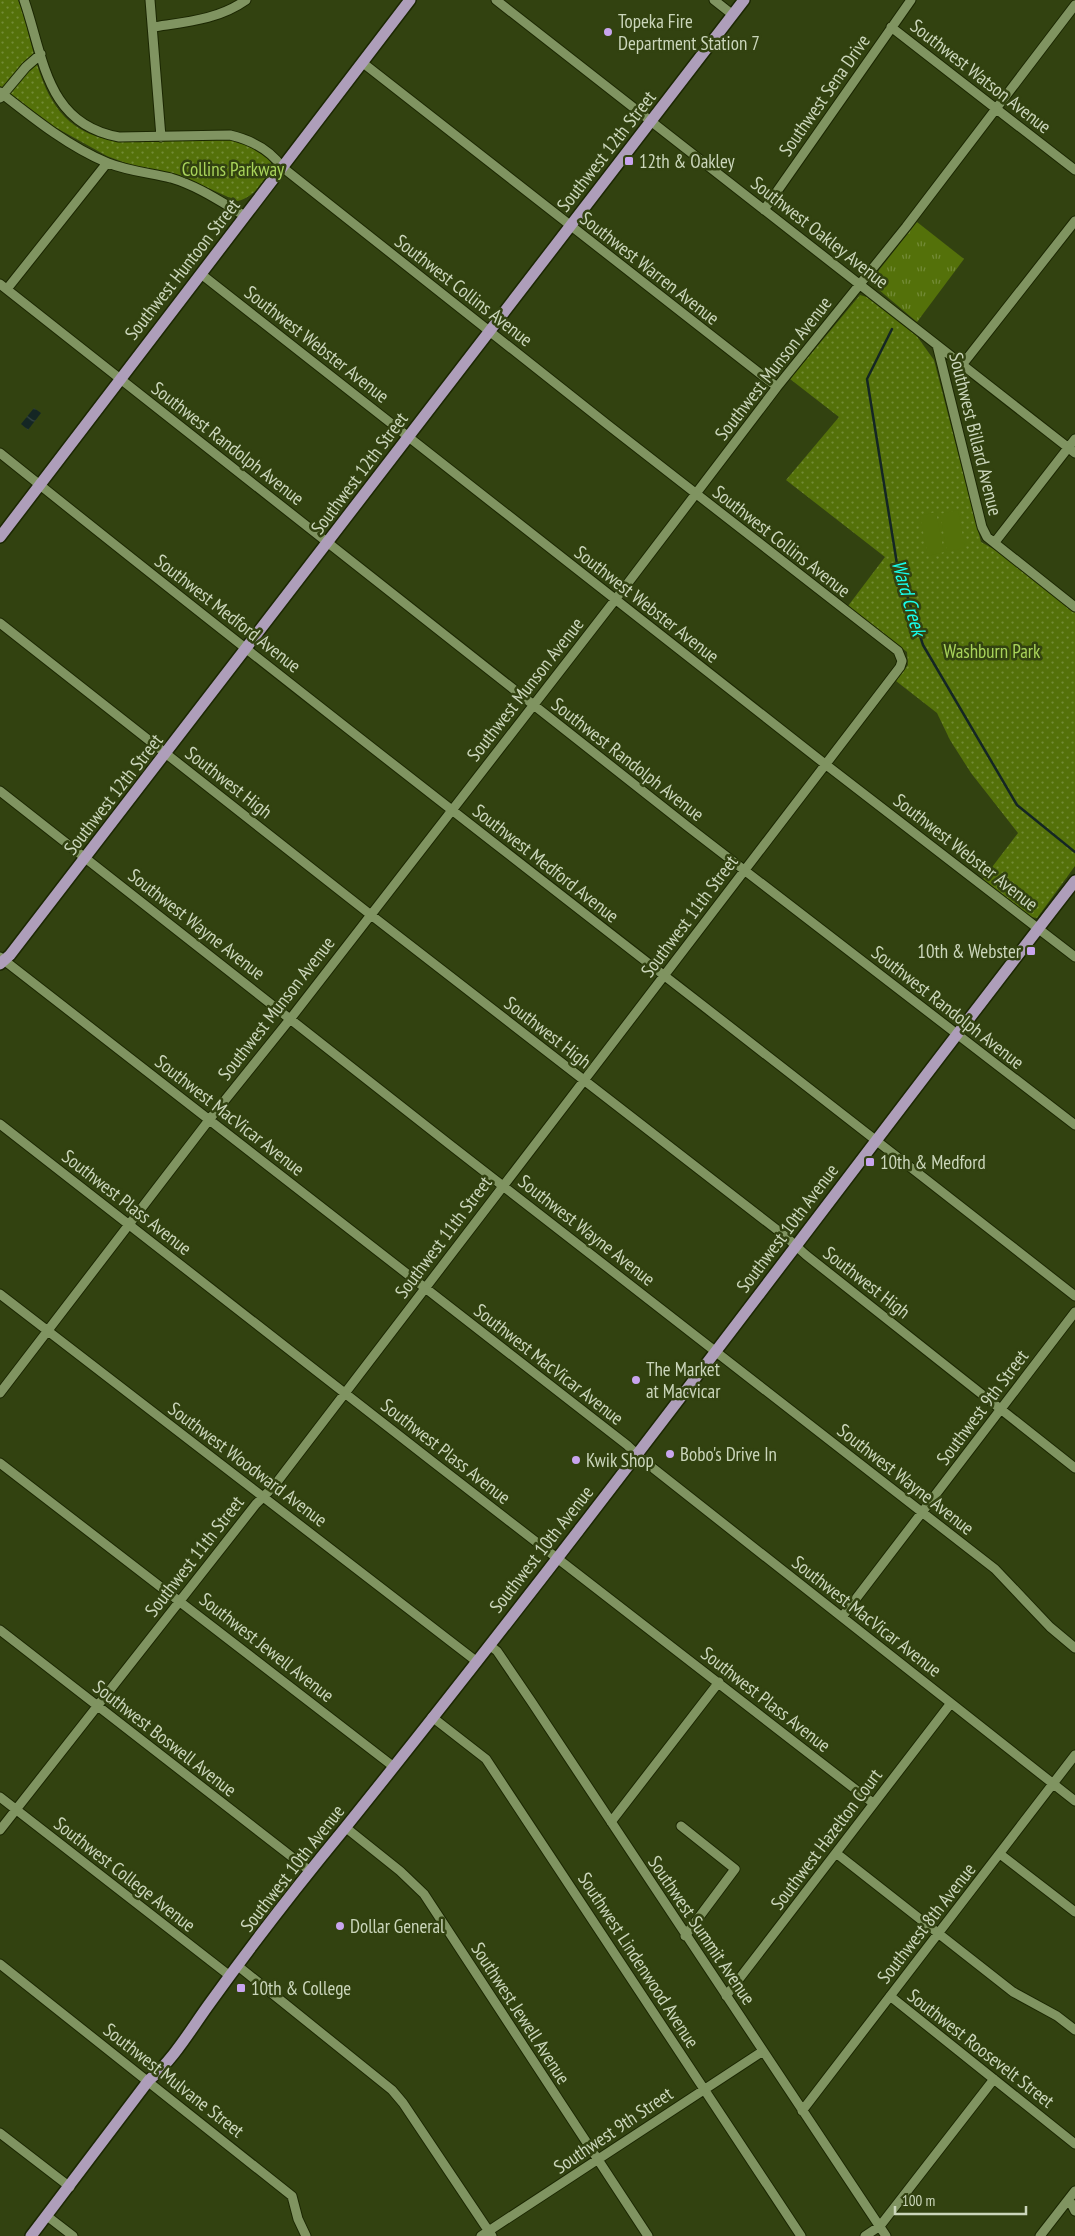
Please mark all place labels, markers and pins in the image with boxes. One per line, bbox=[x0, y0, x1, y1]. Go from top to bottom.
place label: Topeka Fire Department Station 7 bbox=[618, 9, 760, 55]
marker: Topeka Fire Department Station 7 bbox=[602, 26, 614, 38]
place label: 12th & Oakley bbox=[639, 149, 736, 173]
marker: 12th & Oakley bbox=[623, 155, 635, 167]
place label: 10th & Webster bbox=[917, 939, 1022, 963]
marker: 10th & Webster bbox=[1025, 945, 1037, 957]
place label: 10th & Medford bbox=[880, 1150, 986, 1174]
marker: 10th & Medford bbox=[864, 1156, 876, 1168]
place label: The Market at Macvicar bbox=[646, 1357, 721, 1403]
marker: The Market at Macvicar bbox=[630, 1374, 642, 1386]
place label: Bobo's Drive In bbox=[680, 1442, 777, 1466]
place label: Kwik Shop bbox=[586, 1448, 654, 1472]
marker: Bobo's Drive In bbox=[664, 1448, 676, 1460]
marker: Kwik Shop bbox=[570, 1454, 582, 1466]
place label: Dollar General bbox=[350, 1914, 445, 1938]
marker: Dollar General bbox=[334, 1920, 346, 1932]
place label: 10th & College bbox=[251, 1976, 351, 2000]
marker: 10th & College bbox=[235, 1982, 247, 1994]

